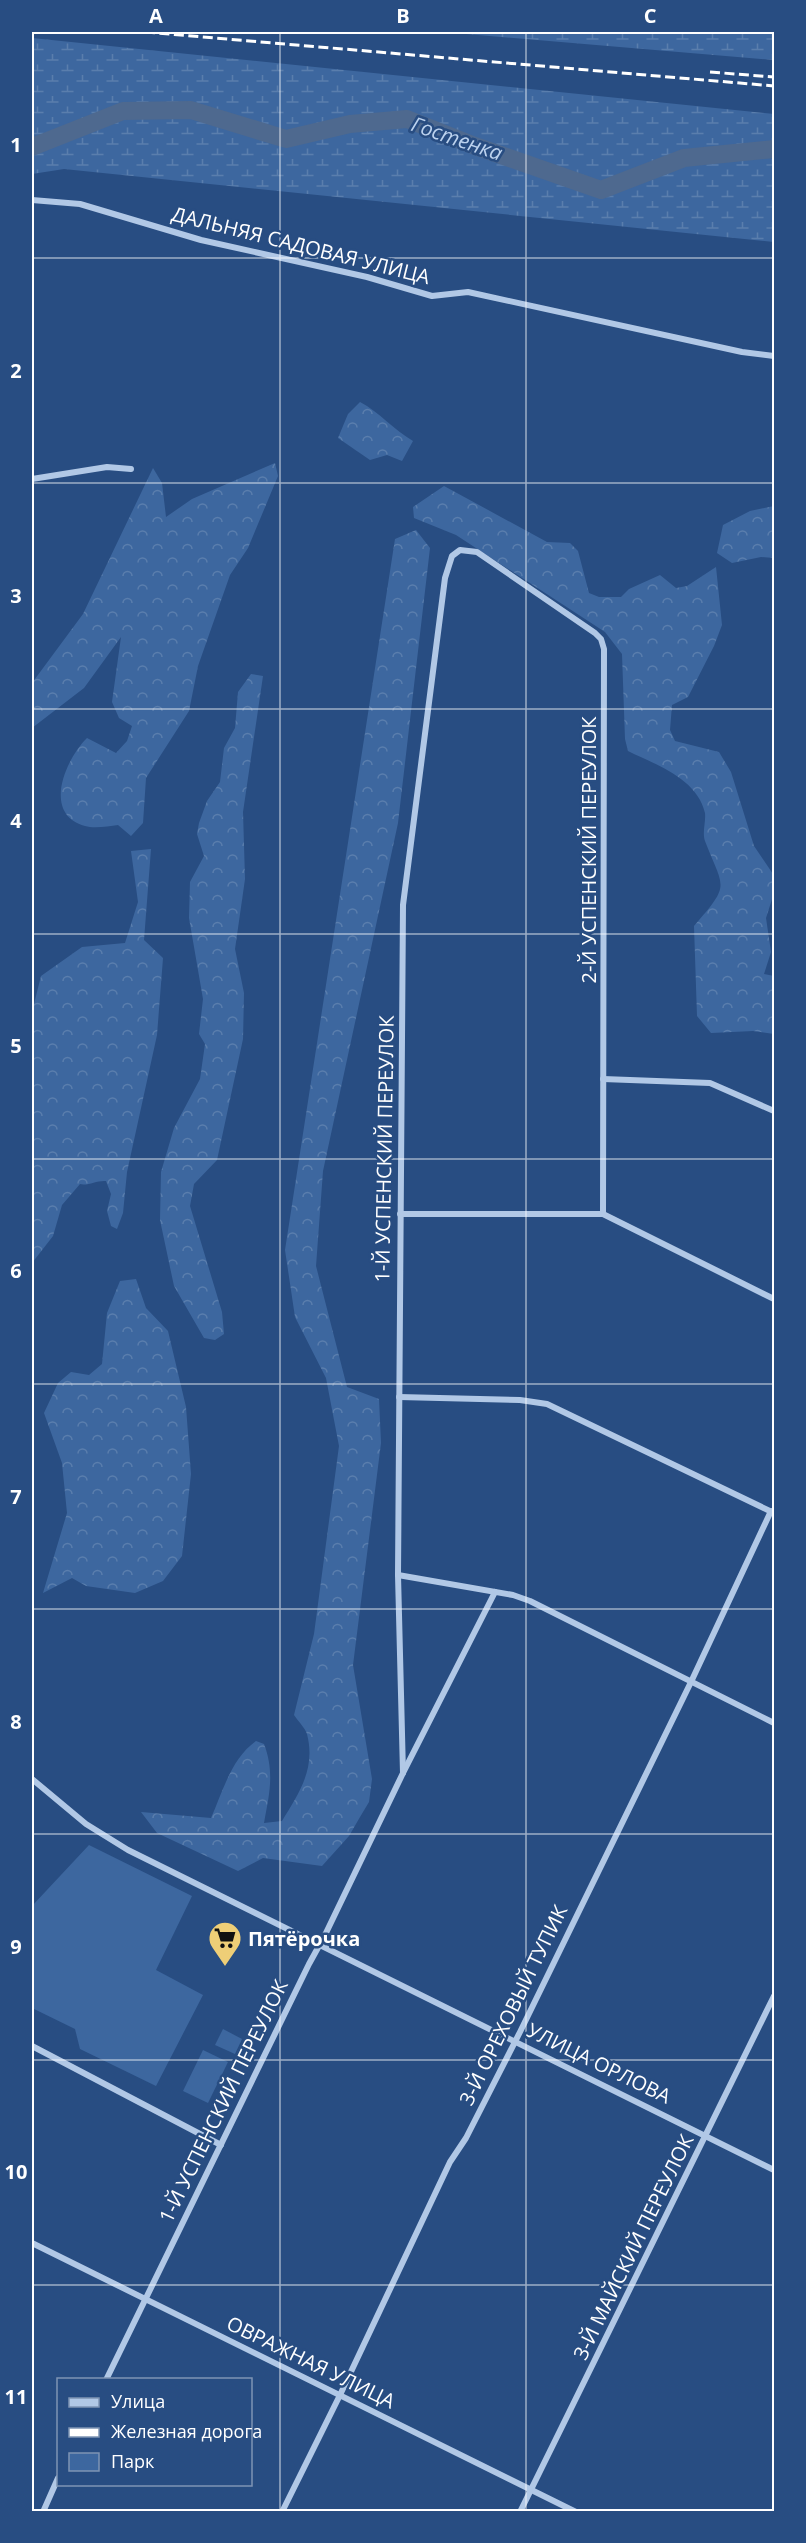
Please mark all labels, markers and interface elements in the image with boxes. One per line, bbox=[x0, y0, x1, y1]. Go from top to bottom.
text: A bbox=[149, 2, 163, 29]
text: B bbox=[396, 2, 410, 29]
text: C bbox=[644, 2, 657, 29]
water label: Гостенка bbox=[408, 109, 506, 167]
text: 1 bbox=[10, 131, 22, 158]
street label: ДАЛЬНЯЯ САДОВАЯ УЛИЦА bbox=[169, 200, 433, 290]
text: 2 bbox=[10, 357, 22, 384]
text: 3 bbox=[10, 582, 22, 609]
street label: 2-Й УСПЕНСКИЙ ПЕРЕУЛОК bbox=[575, 716, 602, 984]
text: 4 bbox=[10, 807, 22, 834]
street label: 1-Й УСПЕНСКИЙ ПЕРЕУЛОК bbox=[368, 1014, 400, 1283]
text: 5 bbox=[10, 1032, 22, 1059]
text: 6 bbox=[10, 1257, 22, 1284]
text: 7 bbox=[10, 1483, 22, 1510]
text: 8 bbox=[10, 1708, 22, 1735]
street label: 3-Й ОРЕХОВЫЙ ТУПИК bbox=[453, 1900, 574, 2110]
supermarket icon: Пятёрочка bbox=[207, 1920, 243, 1967]
place label: Пятёрочка bbox=[248, 1925, 360, 1952]
text: 9 bbox=[10, 1933, 22, 1960]
street label: 1-Й УСПЕНСКИЙ ПЕРЕУЛОК bbox=[152, 1974, 294, 2227]
street label: УЛИЦА ОРЛОВА bbox=[523, 2016, 676, 2110]
street label: 3-Й МАЙСКИЙ ПЕРЕУЛОК bbox=[567, 2129, 700, 2364]
text: 10 bbox=[5, 2158, 27, 2185]
street label: ОВРАЖНАЯ УЛИЦА bbox=[222, 2309, 400, 2415]
legend bbox=[57, 2378, 252, 2486]
text: 11 bbox=[5, 2383, 27, 2410]
text: Улица bbox=[111, 2389, 165, 2413]
text: Железная дорога bbox=[111, 2419, 262, 2443]
text: Парк bbox=[111, 2449, 155, 2473]

